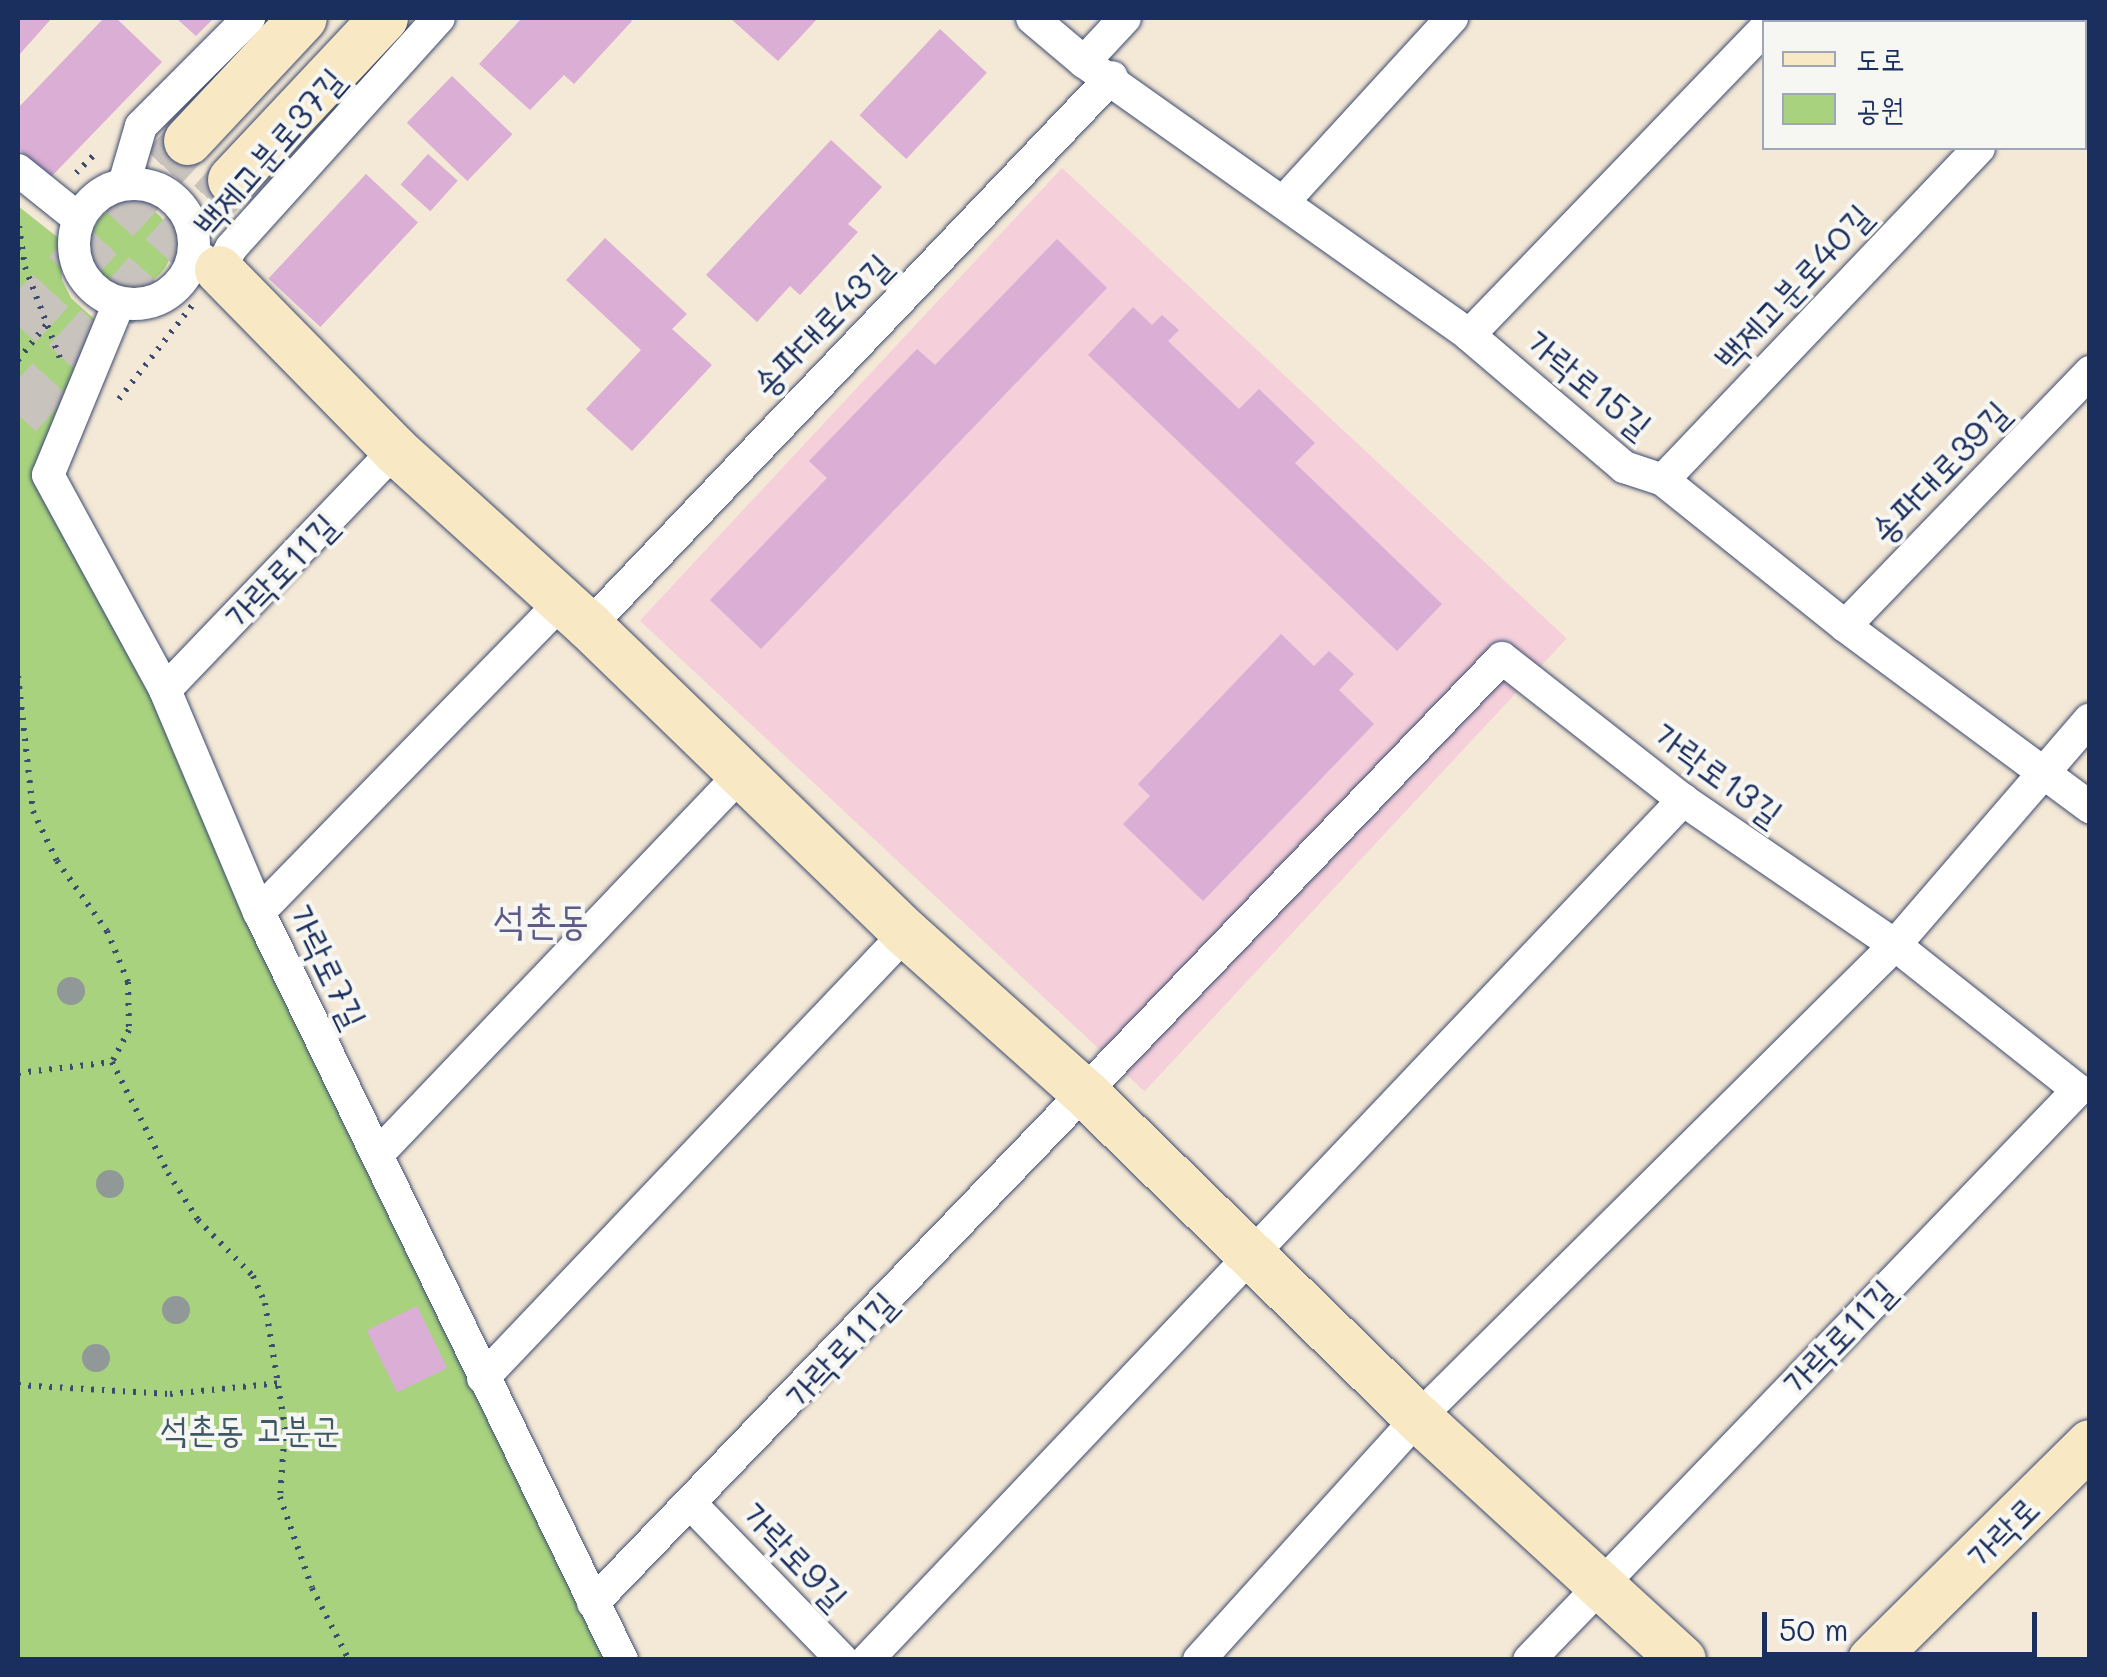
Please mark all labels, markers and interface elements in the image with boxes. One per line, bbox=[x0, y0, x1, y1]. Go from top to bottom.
legend bbox=[1762, 20, 2087, 150]
text: 도로 bbox=[1856, 38, 1904, 78]
street label: 백제고분로37길 bbox=[184, 58, 352, 244]
text: 공원 bbox=[1856, 88, 1904, 128]
street label: 백제고분로40길 bbox=[1705, 194, 1879, 378]
street label: 송파대로43길 bbox=[743, 244, 899, 404]
street label: 가락로15길 bbox=[1519, 320, 1661, 446]
street label: 송파대로39길 bbox=[1861, 391, 2017, 551]
street label: 가락로11길 bbox=[215, 504, 345, 636]
street label: 가락로13길 bbox=[1646, 712, 1792, 834]
district label: 석촌동 bbox=[493, 894, 589, 942]
street label: 가락로7길 bbox=[281, 897, 377, 1035]
street label: 가락로11길 bbox=[1773, 1270, 1903, 1402]
street label: 가락로11길 bbox=[776, 1282, 904, 1416]
park label: 석촌동 고분군 bbox=[160, 1407, 340, 1449]
street label: 가락로 bbox=[1957, 1486, 2047, 1576]
street label: 가락로9길 bbox=[735, 1492, 857, 1618]
scale bar bbox=[1767, 1592, 2042, 1654]
text: 50 m bbox=[1779, 1609, 1849, 1649]

